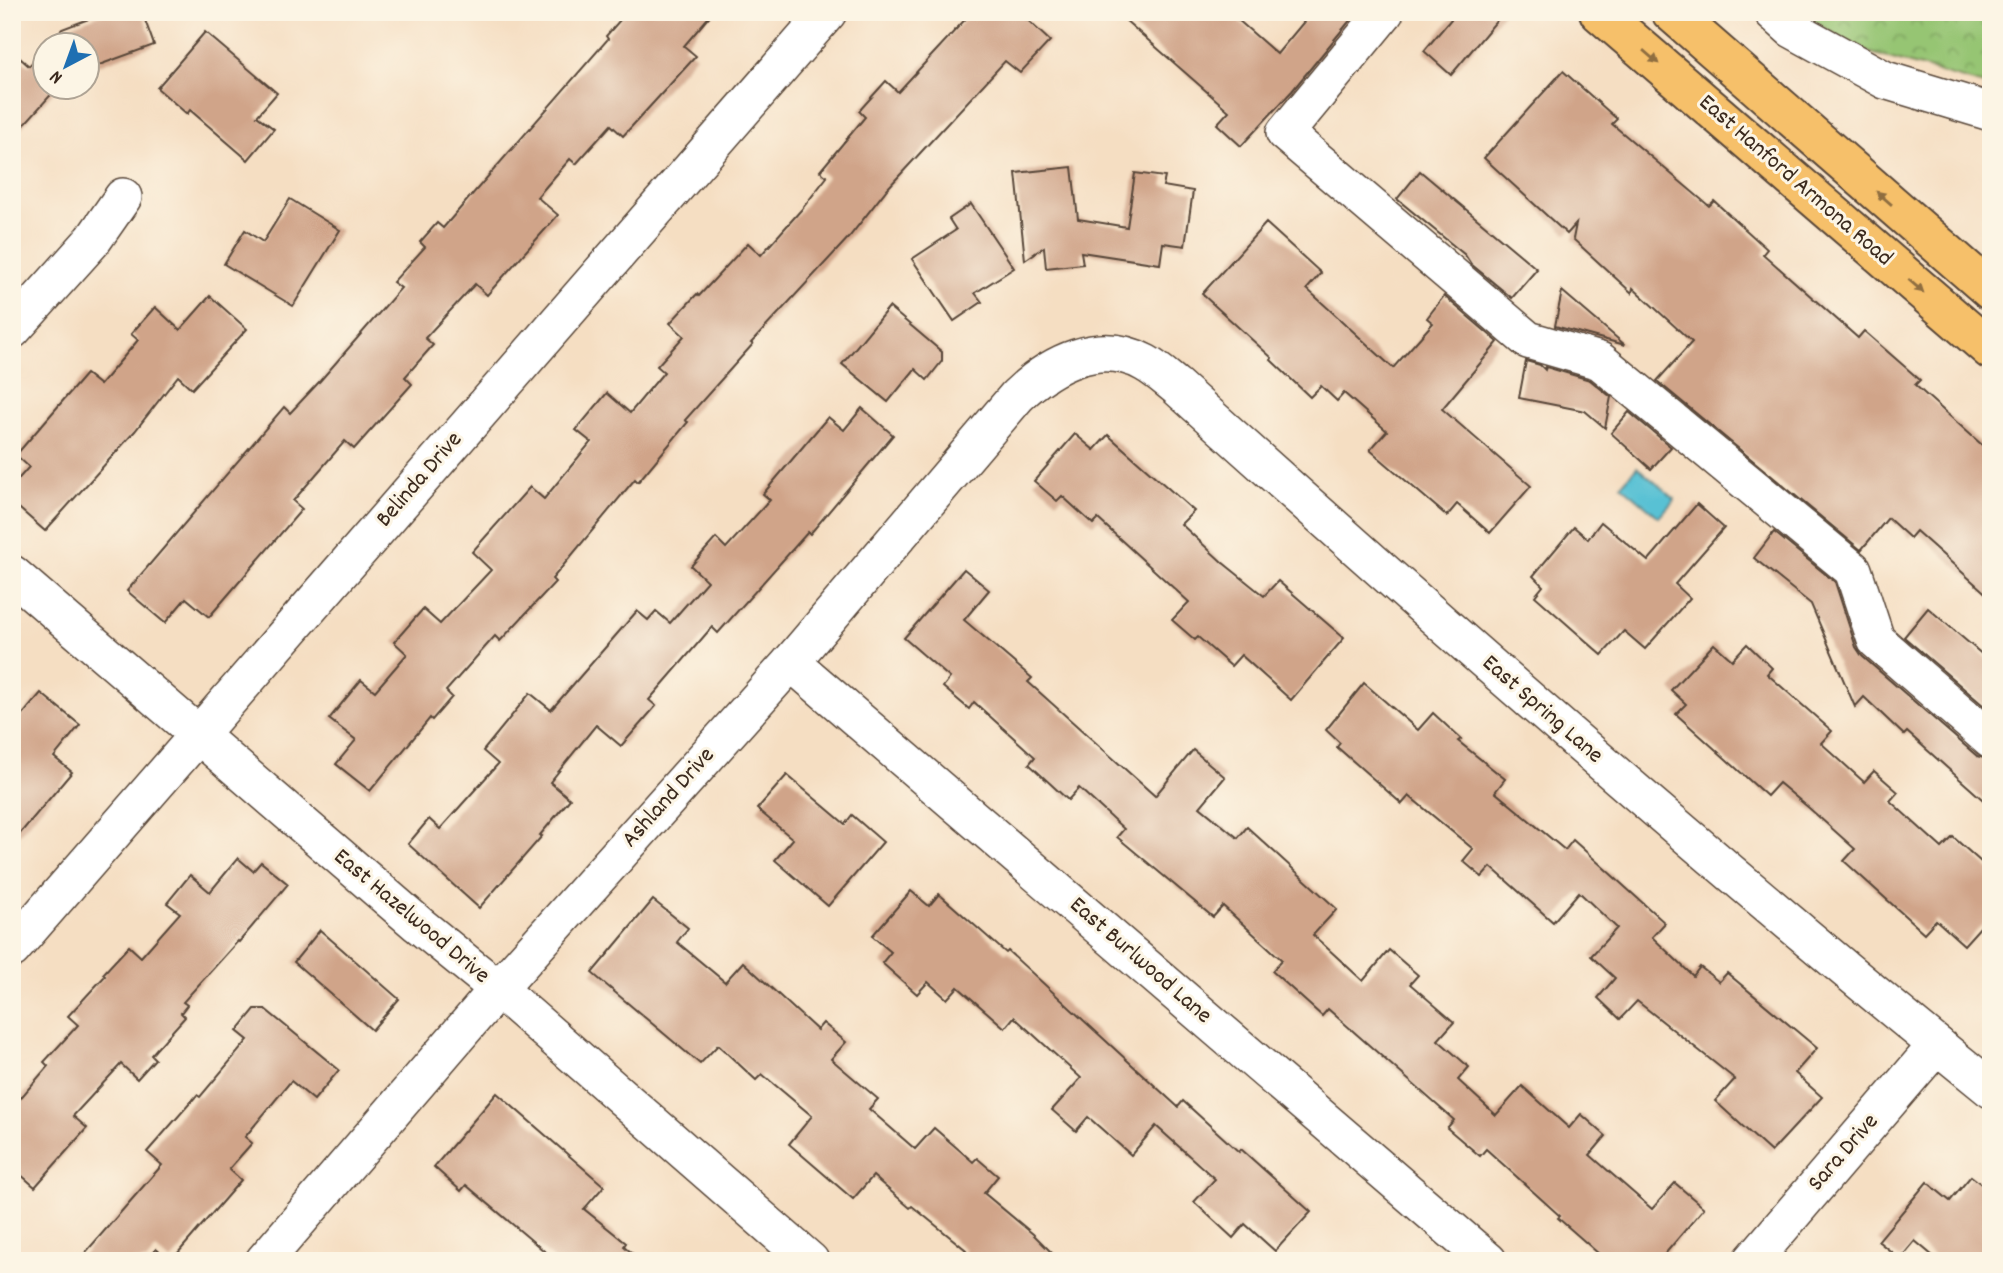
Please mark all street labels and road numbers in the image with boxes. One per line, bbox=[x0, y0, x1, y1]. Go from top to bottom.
street label: East Hanford Armona Road bbox=[1690, 87, 1900, 275]
street label: Belinda Drive bbox=[369, 425, 471, 535]
street label: East Spring Lane bbox=[1474, 648, 1610, 772]
street label: Ashland Drive bbox=[614, 740, 724, 856]
street label: East Hazelwood Drive bbox=[325, 841, 497, 993]
street label: East Burlwood Lane bbox=[1061, 889, 1219, 1033]
street label: Sara Drive bbox=[1800, 1106, 1888, 1200]

